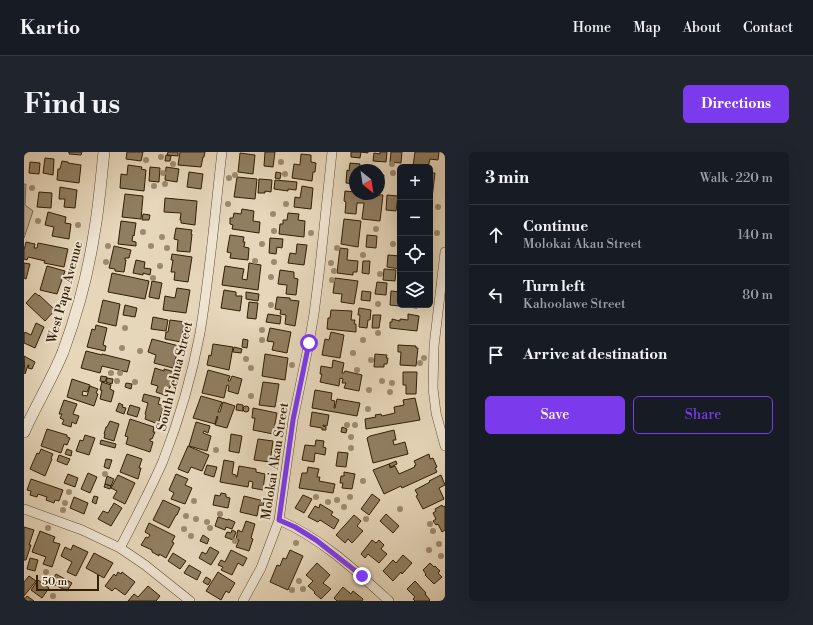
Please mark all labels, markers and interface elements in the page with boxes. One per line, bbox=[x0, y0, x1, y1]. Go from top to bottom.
text: Kartio bbox=[20, 16, 80, 40]
text: Home bbox=[573, 19, 611, 37]
text: Map bbox=[633, 19, 661, 37]
text: About bbox=[683, 19, 721, 37]
text: Contact bbox=[743, 19, 793, 37]
button: Directions bbox=[683, 85, 789, 123]
text: Find us bbox=[24, 87, 120, 122]
north arrow bbox=[349, 164, 385, 200]
map controls bbox=[397, 164, 433, 308]
button: + bbox=[397, 164, 433, 200]
text: 3 min bbox=[485, 167, 529, 189]
text: Walk · 220 m bbox=[700, 170, 773, 186]
button: − bbox=[397, 200, 433, 236]
text: Continue bbox=[523, 217, 588, 236]
icon: ahead bbox=[485, 224, 507, 246]
text: 140 m bbox=[737, 227, 773, 243]
button: locate bbox=[397, 236, 433, 272]
text: Molokai Akau Street bbox=[523, 236, 642, 252]
street label: West Papa Avenue bbox=[43, 239, 86, 346]
button: layers bbox=[397, 272, 433, 308]
text: Turn left bbox=[523, 277, 585, 296]
icon: left bbox=[485, 284, 507, 306]
text: 80 m bbox=[742, 287, 773, 303]
text: Kahoolawe Street bbox=[523, 296, 626, 312]
street label: South Lehua Street bbox=[154, 319, 196, 433]
route start bbox=[300, 334, 318, 352]
icon: arrive bbox=[485, 344, 507, 366]
text: Arrive at destination bbox=[523, 345, 667, 364]
button: Save bbox=[485, 396, 625, 434]
button: Share bbox=[633, 396, 773, 434]
street label: Molokai Akau Street bbox=[258, 401, 292, 521]
route end bbox=[353, 567, 371, 585]
scale bar bbox=[36, 573, 99, 592]
text: 50 m bbox=[42, 575, 67, 589]

